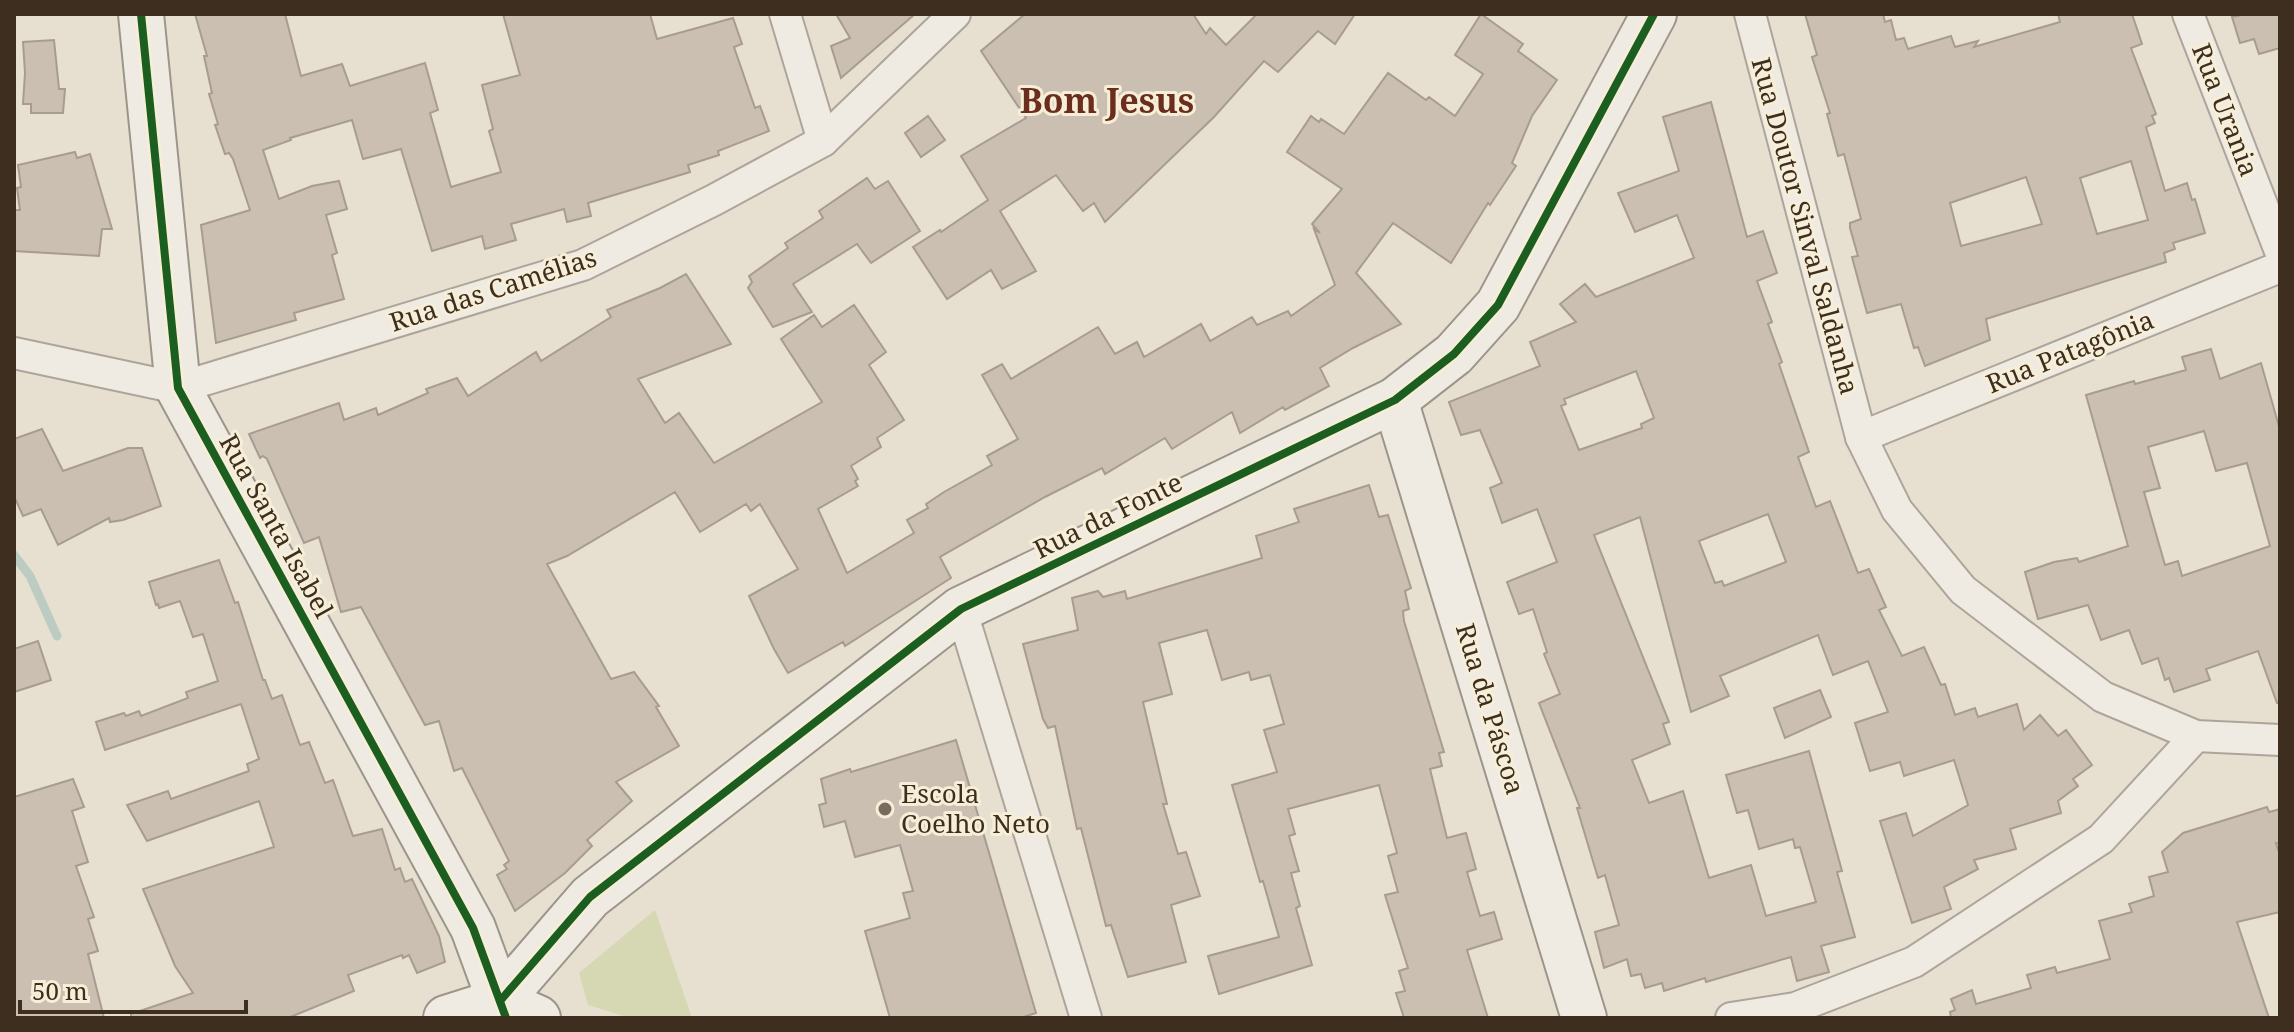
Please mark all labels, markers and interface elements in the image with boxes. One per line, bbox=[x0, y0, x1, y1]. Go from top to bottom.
street label: Rua Urania bbox=[2184, 38, 2268, 181]
street label: Rua Doutor Sinval Saldanha bbox=[1744, 53, 1868, 398]
district label: Bom Jesus bbox=[1020, 77, 1194, 123]
street label: Rua das Camélias bbox=[384, 239, 601, 340]
street label: Rua Patagônia bbox=[1980, 301, 2159, 401]
street label: Rua Santa Isabel bbox=[211, 427, 342, 624]
street label: Rua da Fonte bbox=[1027, 464, 1188, 567]
street label: Rua da Páscoa bbox=[1448, 619, 1534, 799]
place label: Escola Coelho Neto bbox=[901, 775, 1050, 841]
marker: Escola Coelho Neto bbox=[876, 800, 894, 818]
scale bar bbox=[20, 964, 246, 1014]
text: 50 m bbox=[32, 974, 88, 1007]

